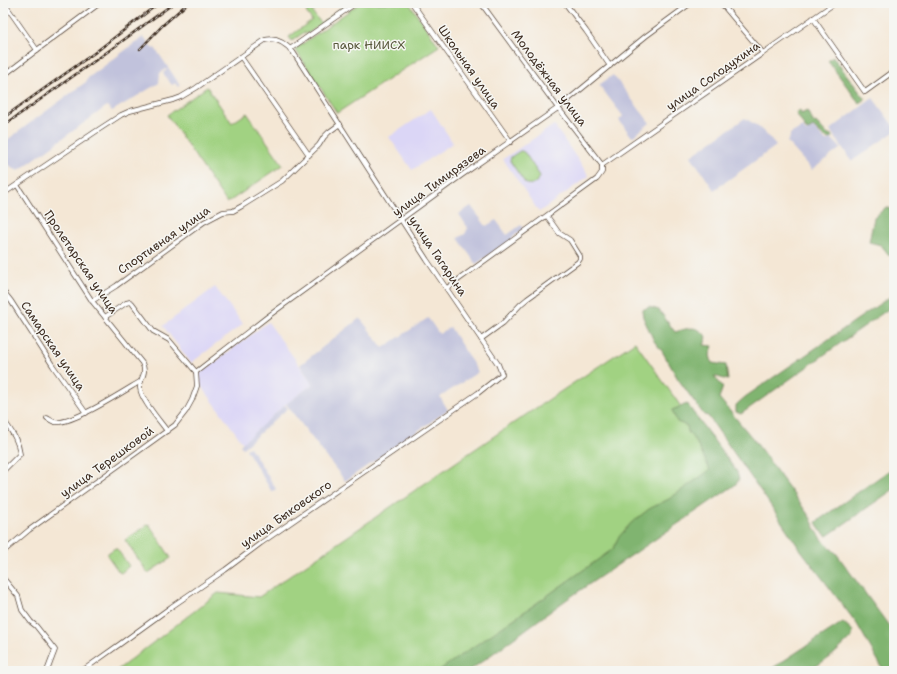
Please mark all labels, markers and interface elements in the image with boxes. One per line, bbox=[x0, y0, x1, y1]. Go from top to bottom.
street label: Школьная улица bbox=[434, 22, 504, 112]
street label: Молодёжная улица bbox=[507, 27, 591, 130]
park label: парк НИИСХ bbox=[333, 37, 405, 53]
street label: улица Солодухина bbox=[663, 37, 763, 114]
street label: улица Тимирязева bbox=[389, 142, 489, 220]
street label: Спортивная улица bbox=[115, 202, 214, 278]
street label: Пролетарская улица bbox=[40, 207, 122, 317]
street label: улица Гагарина bbox=[405, 213, 471, 300]
street label: Самарская улица bbox=[17, 298, 89, 394]
street label: улица Терешковой bbox=[57, 423, 157, 501]
street label: улица Быковского bbox=[237, 477, 335, 551]

